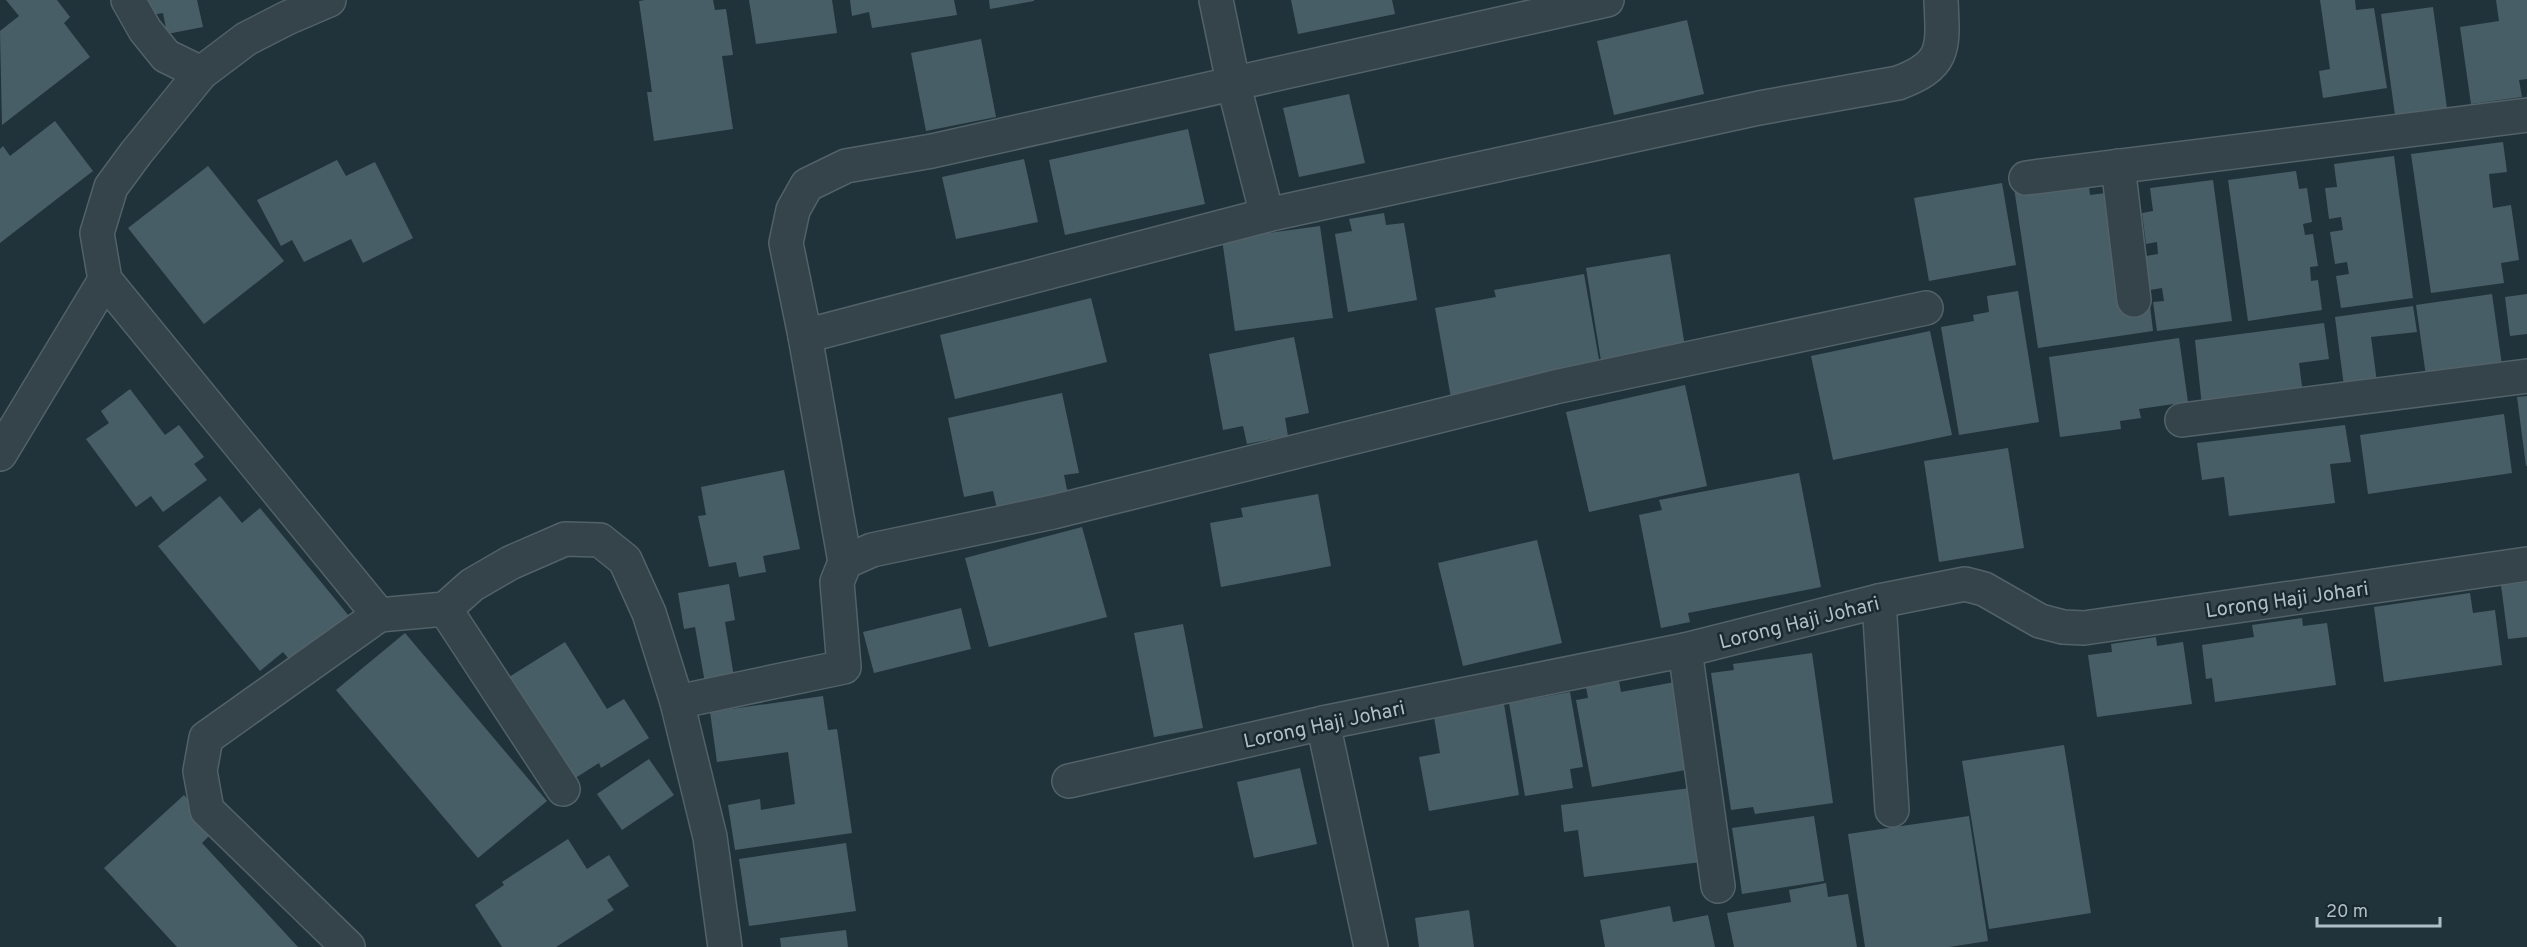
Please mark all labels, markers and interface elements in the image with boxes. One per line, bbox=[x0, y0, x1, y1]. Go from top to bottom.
street label: Lorong Haji Johari bbox=[2204, 577, 2371, 625]
street label: Lorong Haji Johari bbox=[1717, 591, 1882, 656]
street label: Lorong Haji Johari bbox=[1241, 696, 1408, 756]
scale bar bbox=[2317, 890, 2440, 928]
text: 20 m bbox=[2326, 901, 2368, 924]

